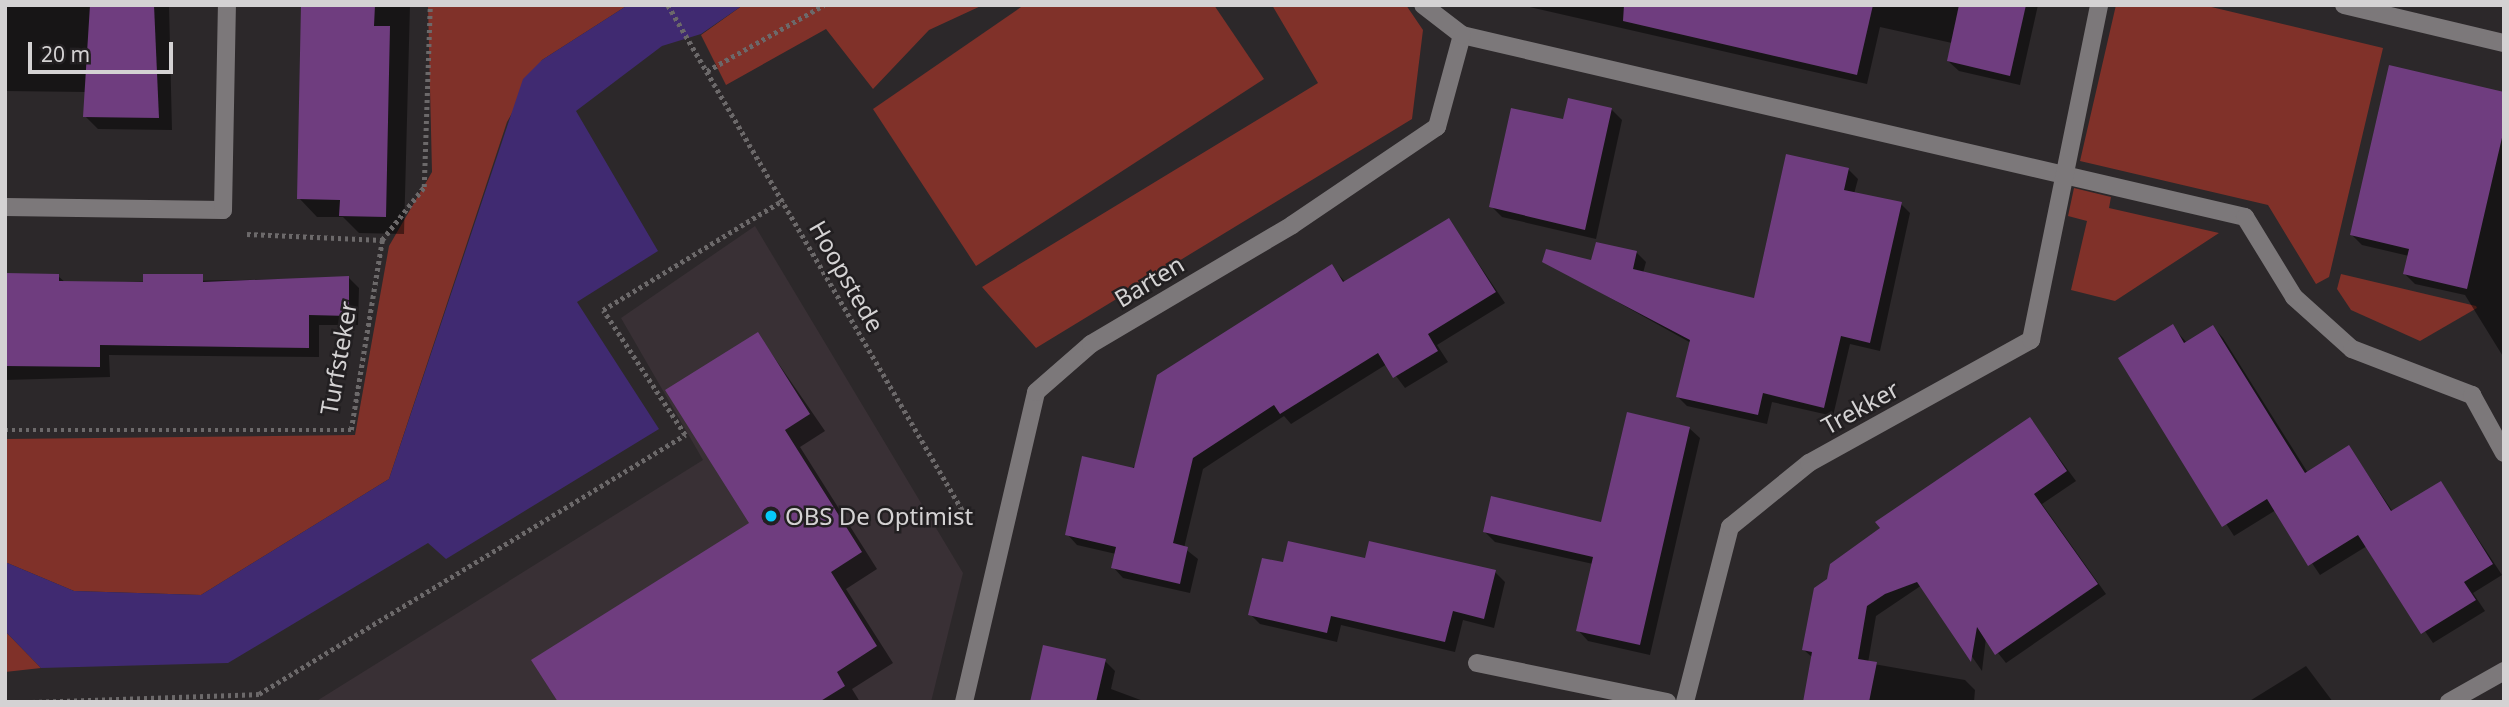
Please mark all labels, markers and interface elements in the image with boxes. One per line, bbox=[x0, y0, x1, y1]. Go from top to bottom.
scale bar bbox=[32, 28, 177, 72]
text: 20 m bbox=[41, 40, 90, 68]
street label: Hoopstede bbox=[804, 215, 890, 337]
street label: Barten bbox=[1109, 249, 1189, 313]
street label: Turfsteker bbox=[314, 299, 362, 417]
street label: Trekker bbox=[1816, 374, 1904, 440]
place label: OBS De Optimist bbox=[785, 502, 973, 530]
marker: OBS De Optimist bbox=[763, 508, 779, 524]

